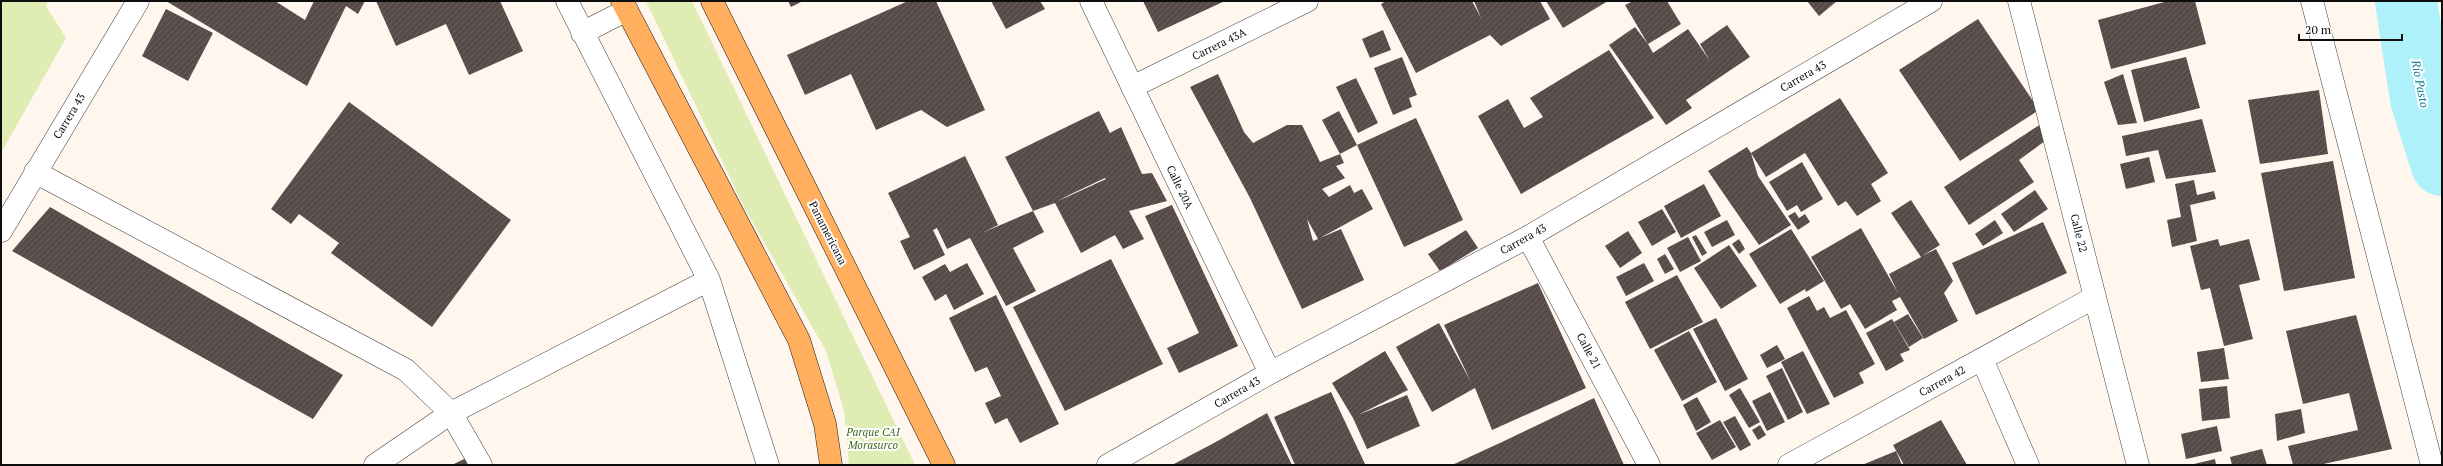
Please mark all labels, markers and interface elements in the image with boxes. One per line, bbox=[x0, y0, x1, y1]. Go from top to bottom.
scale bar bbox=[2299, 16, 2402, 42]
text: 20 m bbox=[2305, 22, 2332, 37]
street label: Carrera 43A bbox=[1190, 25, 1249, 63]
street label: Carrera 43 bbox=[1777, 57, 1829, 95]
water label: Río Pasto bbox=[2408, 58, 2432, 109]
street label: Carrera 43 bbox=[50, 91, 88, 141]
street label: Calle 20A bbox=[1163, 163, 1197, 211]
street label: Panamericana bbox=[806, 199, 850, 268]
street label: Calle 22 bbox=[2067, 212, 2091, 254]
street label: Carrera 43 bbox=[1497, 221, 1549, 257]
street label: Calle 21 bbox=[1574, 330, 1604, 372]
street label: Carrera 42 bbox=[1916, 363, 1968, 399]
street label: Carrera 43 bbox=[1211, 373, 1263, 411]
park label: Parque CAI Morasurco bbox=[845, 425, 901, 452]

